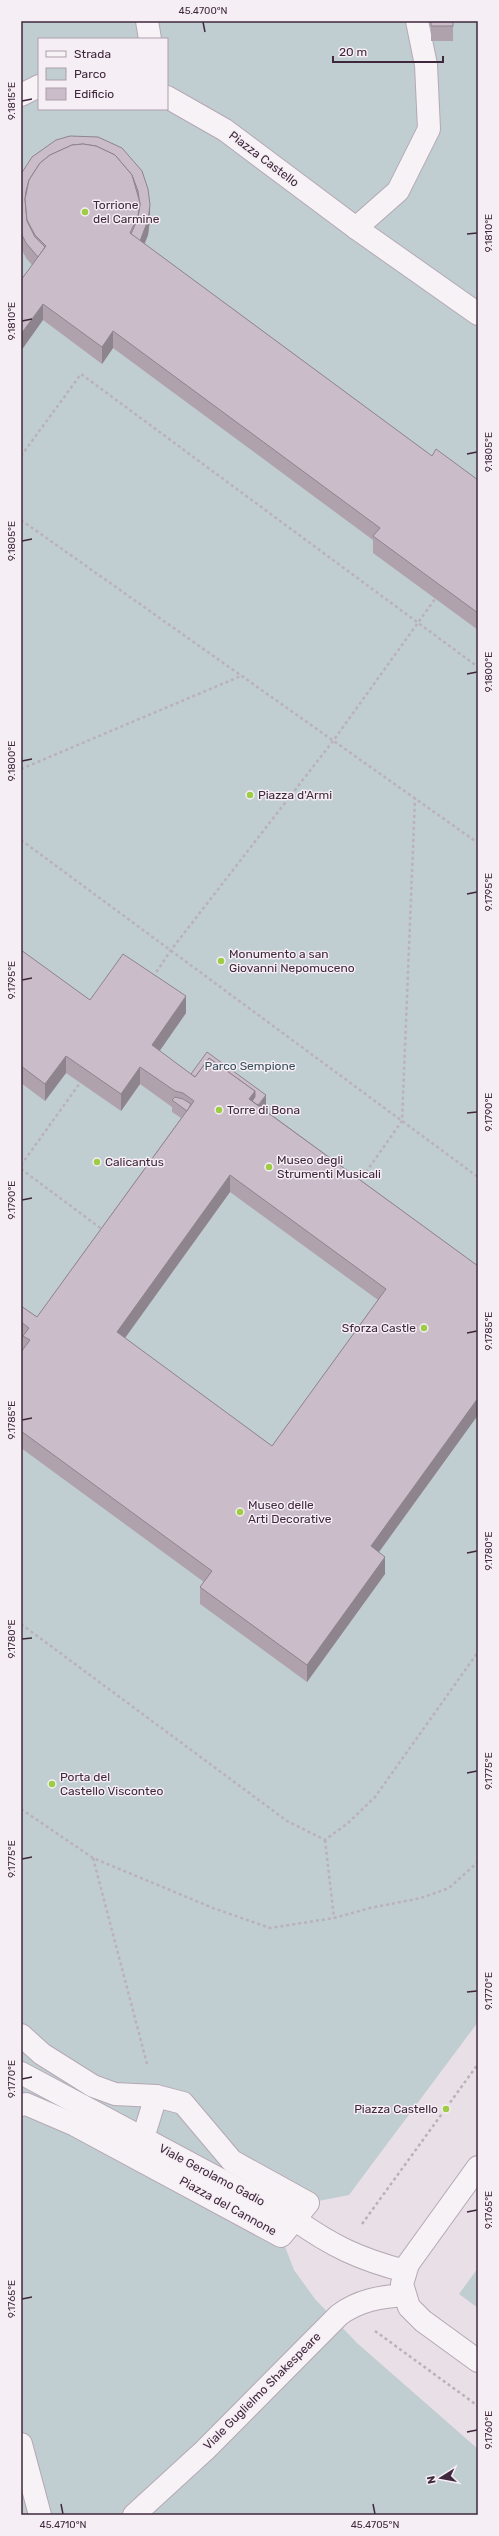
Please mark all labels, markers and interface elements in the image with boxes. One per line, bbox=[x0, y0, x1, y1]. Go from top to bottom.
text: 45.4700°N bbox=[178, 5, 228, 17]
legend bbox=[38, 38, 168, 110]
scale bar bbox=[333, 38, 443, 64]
text: 20 m bbox=[339, 45, 367, 59]
text: Strada bbox=[74, 47, 111, 61]
text: Parco bbox=[74, 67, 106, 81]
text: 9.1815°E bbox=[6, 82, 18, 120]
text: Edificio bbox=[74, 87, 114, 101]
street label: Piazza Castello bbox=[226, 128, 302, 190]
place label: Torrione del Carmine bbox=[93, 198, 160, 226]
marker: Torrione del Carmine bbox=[80, 207, 90, 217]
text: 9.1810°E bbox=[483, 214, 495, 252]
text: 9.1810°E bbox=[6, 302, 18, 340]
text: 9.1805°E bbox=[483, 432, 495, 472]
text: 9.1805°E bbox=[6, 521, 18, 561]
text: 9.1800°E bbox=[483, 652, 495, 692]
text: 9.1800°E bbox=[6, 741, 18, 781]
place label: Piazza d'Armi bbox=[258, 788, 332, 802]
marker: Piazza d'Armi bbox=[245, 790, 255, 800]
text: 9.1795°E bbox=[483, 873, 495, 911]
place label: Monumento a san Giovanni Nepomuceno bbox=[229, 947, 355, 975]
marker: Monumento a san Giovanni Nepomuceno bbox=[216, 956, 226, 966]
text: 9.1795°E bbox=[6, 961, 18, 999]
park label: Parco Sempione bbox=[205, 1059, 296, 1073]
text: 9.1790°E bbox=[483, 1093, 495, 1131]
place label: Torre di Bona bbox=[227, 1103, 300, 1117]
marker: Torre di Bona bbox=[214, 1105, 224, 1115]
place label: Museo degli Strumenti Musicali bbox=[277, 1153, 381, 1181]
place label: Calicantus bbox=[105, 1155, 164, 1169]
marker: Calicantus bbox=[92, 1157, 102, 1167]
marker: Museo degli Strumenti Musicali bbox=[264, 1162, 274, 1172]
text: 9.1790°E bbox=[6, 1181, 18, 1219]
text: 9.1785°E bbox=[483, 1312, 495, 1350]
place label: Sforza Castle bbox=[342, 1321, 416, 1335]
marker: Sforza Castle bbox=[419, 1323, 429, 1333]
text: 9.1785°E bbox=[6, 1401, 18, 1439]
place label: Museo delle Arti Decorative bbox=[248, 1498, 332, 1526]
marker: Museo delle Arti Decorative bbox=[235, 1507, 245, 1517]
text: 9.1780°E bbox=[483, 1531, 495, 1571]
text: 9.1780°E bbox=[6, 1619, 18, 1659]
text: 9.1775°E bbox=[483, 1752, 495, 1790]
place label: Porta del Castello Visconteo bbox=[60, 1770, 163, 1798]
marker: Porta del Castello Visconteo bbox=[47, 1779, 57, 1789]
text: 9.1775°E bbox=[6, 1840, 18, 1878]
text: 9.1770°E bbox=[483, 1972, 495, 2010]
text: 9.1770°E bbox=[6, 2060, 18, 2098]
place label: Piazza Castello bbox=[354, 2102, 438, 2116]
marker: Piazza Castello bbox=[441, 2104, 451, 2114]
street label: Viale Gerolamo Gadio bbox=[157, 2141, 267, 2209]
street label: Piazza del Cannone bbox=[177, 2174, 279, 2239]
text: 9.1765°E bbox=[483, 2191, 495, 2229]
text: 9.1765°E bbox=[6, 2280, 18, 2318]
street label: Viale Guglielmo Shakespeare bbox=[200, 2329, 324, 2453]
text: 9.1760°E bbox=[483, 2411, 495, 2449]
north arrow bbox=[421, 2458, 461, 2498]
text: N bbox=[425, 2475, 439, 2485]
text: 45.4710°N bbox=[39, 2519, 87, 2531]
text: 45.4705°N bbox=[351, 2519, 399, 2531]

